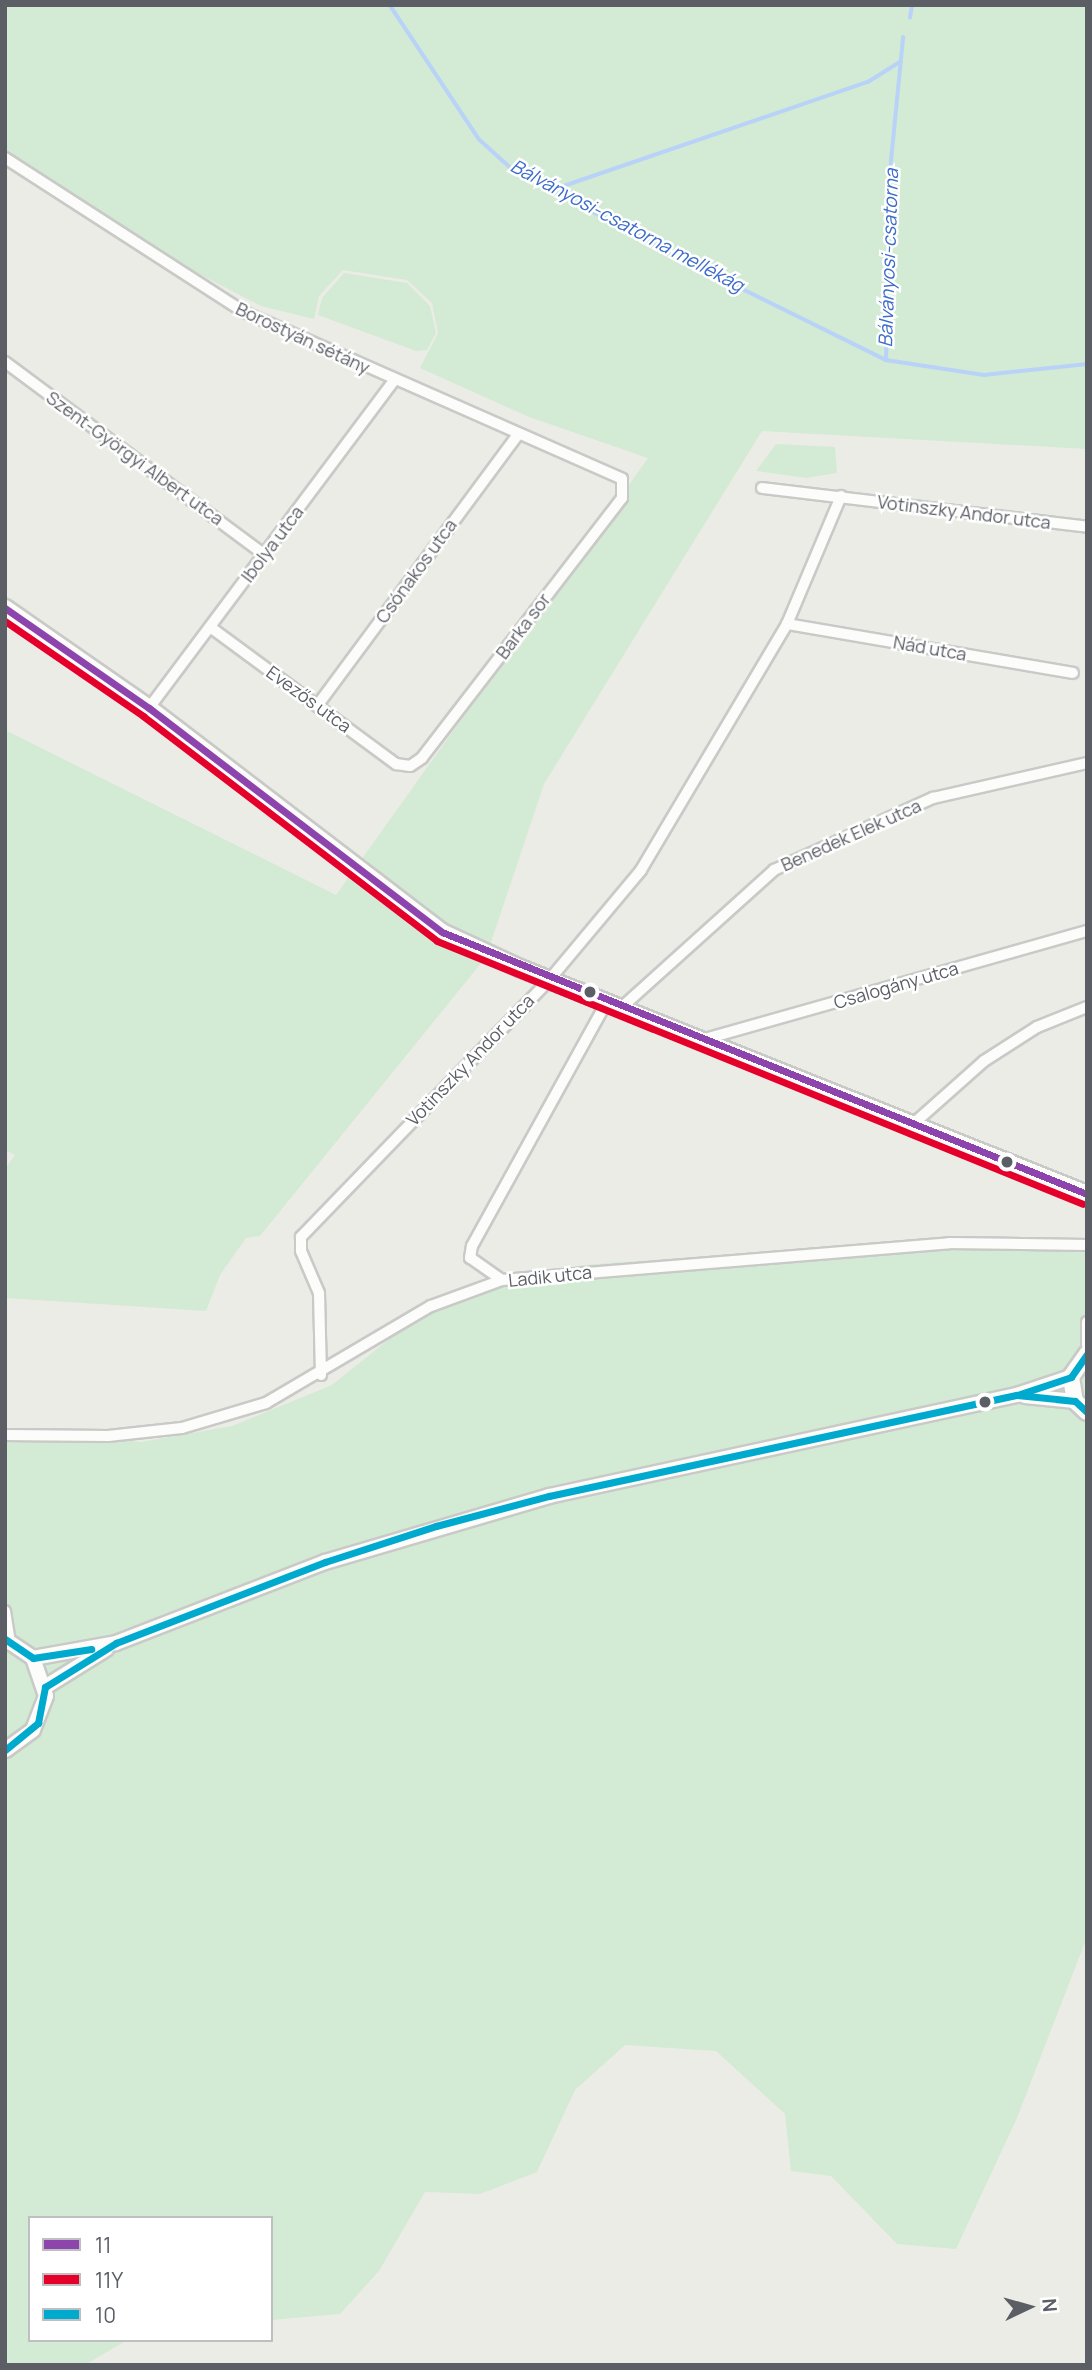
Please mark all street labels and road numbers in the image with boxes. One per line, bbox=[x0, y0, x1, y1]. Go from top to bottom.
street label: Borostyán sétány bbox=[233, 297, 373, 379]
street label: Szent-Györgyi Albert utca bbox=[42, 386, 228, 530]
street label: Votinszky Andor utca bbox=[876, 491, 1052, 533]
street label: Ibolya utca bbox=[236, 502, 308, 586]
street label: Csónakos utca bbox=[371, 515, 461, 627]
street label: Barka sor bbox=[491, 589, 555, 663]
street label: Nád utca bbox=[892, 631, 968, 665]
street label: Evezős utca bbox=[262, 661, 356, 737]
street label: Benedek Elek utca bbox=[778, 794, 924, 876]
street label: Csalogány utca bbox=[831, 957, 961, 1013]
street label: Votinszky Andor utca bbox=[402, 990, 538, 1130]
street label: Ladik utca bbox=[507, 1261, 593, 1291]

